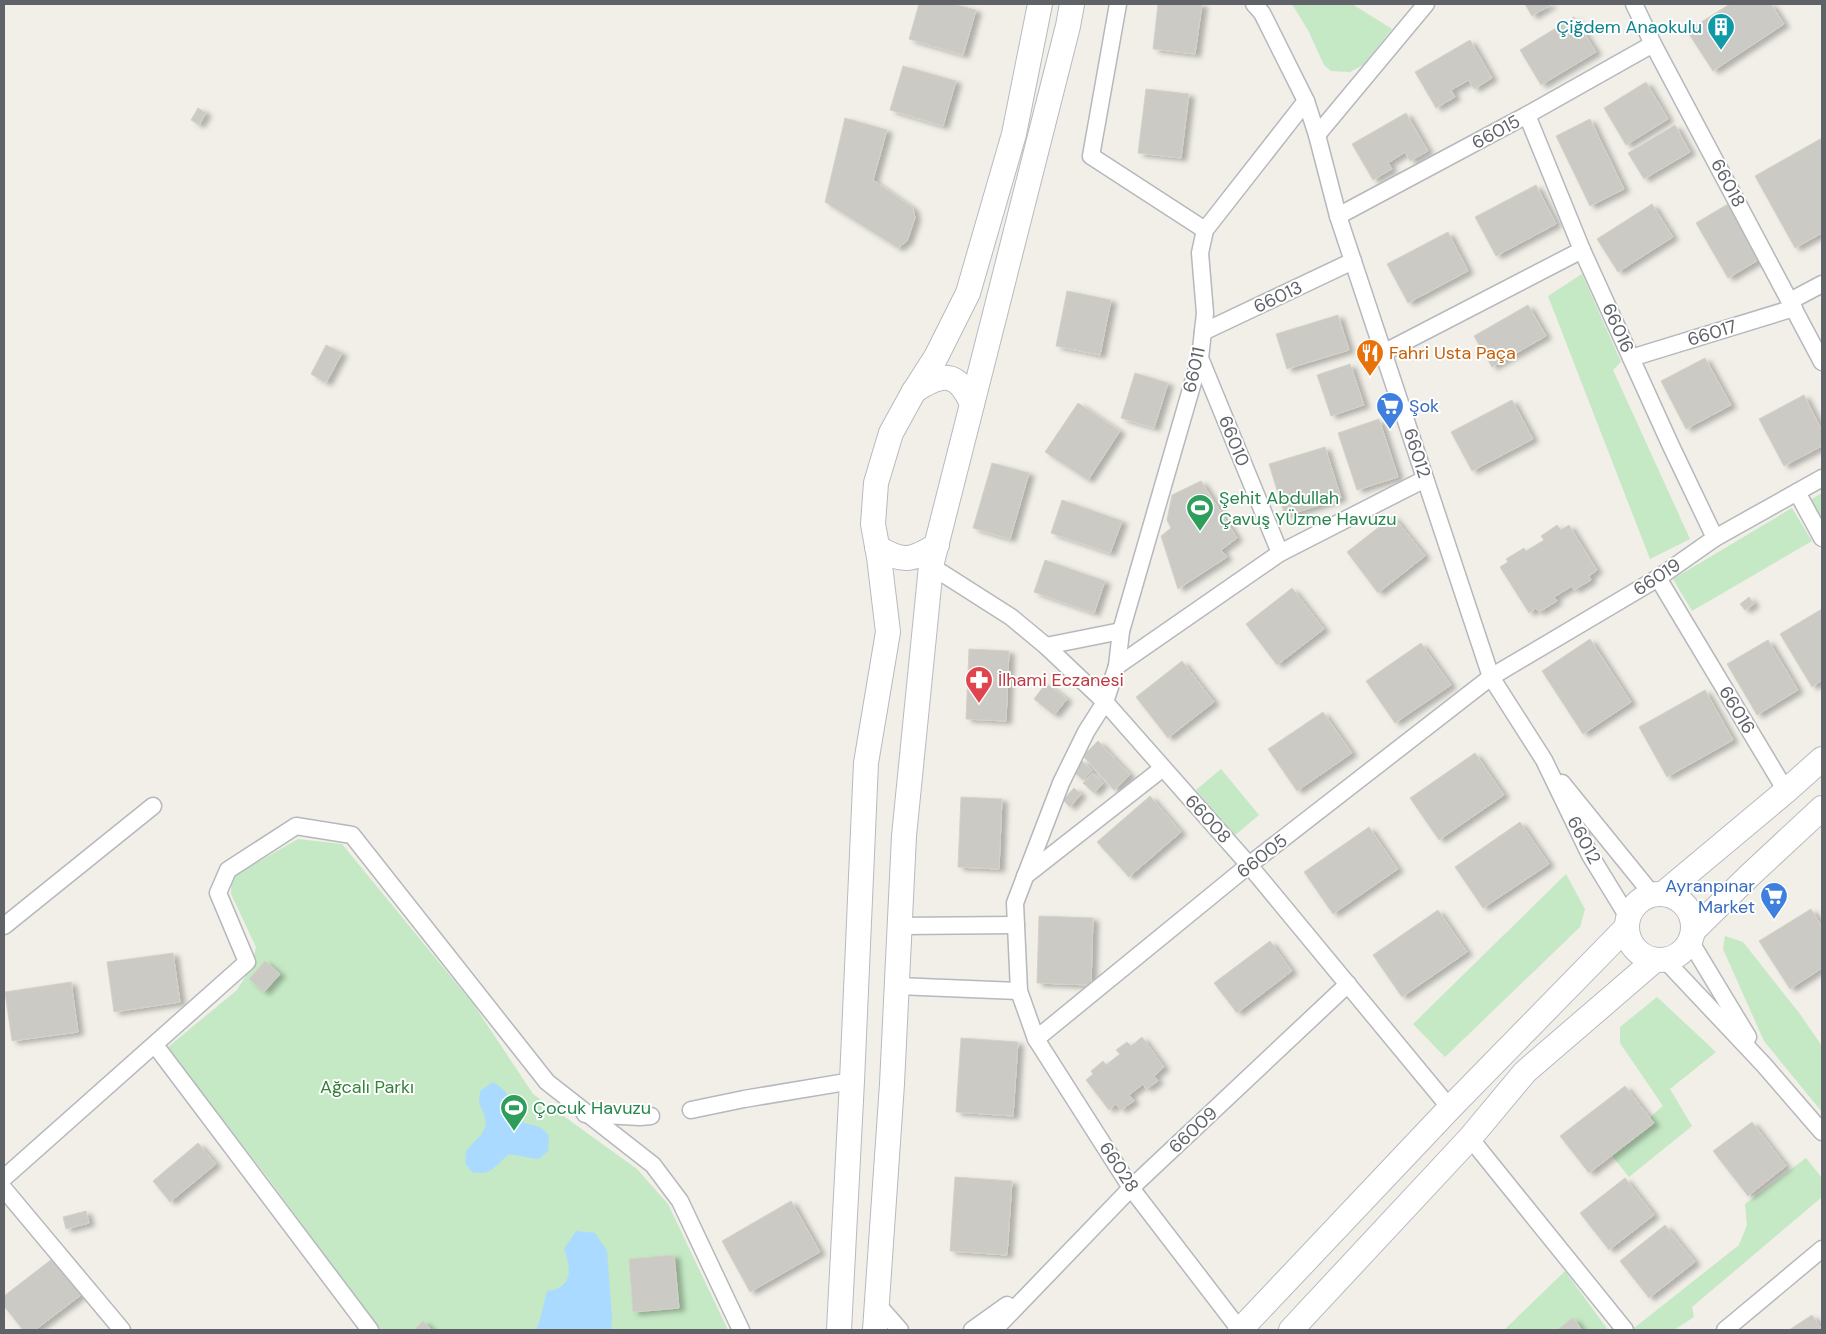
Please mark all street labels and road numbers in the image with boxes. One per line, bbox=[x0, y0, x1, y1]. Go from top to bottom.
street label: 66015 bbox=[1468, 109, 1524, 155]
street label: 66018 bbox=[1705, 155, 1751, 211]
street label: 66013 bbox=[1250, 275, 1306, 319]
street label: 66016 bbox=[1596, 299, 1640, 357]
street label: 66017 bbox=[1685, 314, 1739, 352]
street label: 66011 bbox=[1177, 345, 1211, 395]
street label: 66010 bbox=[1213, 412, 1255, 470]
street label: 66012 bbox=[1398, 425, 1436, 481]
street label: 66019 bbox=[1629, 553, 1685, 601]
street label: 66016 bbox=[1713, 682, 1761, 738]
street label: 66008 bbox=[1180, 789, 1236, 849]
street label: 66012 bbox=[1561, 812, 1607, 868]
street label: 66005 bbox=[1232, 829, 1292, 883]
street label: 66009 bbox=[1163, 1101, 1223, 1159]
street label: 66028 bbox=[1094, 1137, 1144, 1197]

